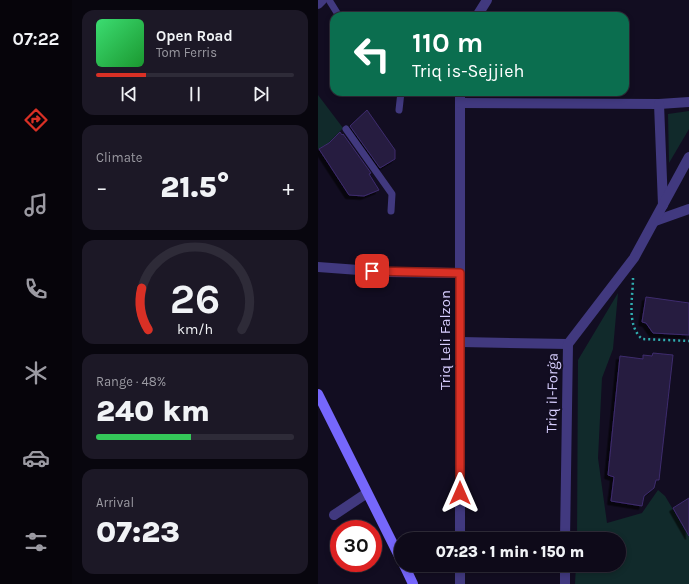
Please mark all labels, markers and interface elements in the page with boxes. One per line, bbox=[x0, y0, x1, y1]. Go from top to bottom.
text: 110 m bbox=[412, 26, 483, 59]
text: Open Road bbox=[156, 27, 233, 45]
text: 07:22 bbox=[13, 28, 59, 50]
icon: left bbox=[346, 28, 398, 80]
text: Tom Ferris bbox=[156, 45, 217, 60]
text: Triq is-Sejjieh bbox=[412, 60, 524, 82]
icon: previous bbox=[118, 83, 140, 105]
icon: pause bbox=[184, 83, 206, 105]
icon: next bbox=[250, 83, 272, 105]
icon: directions bbox=[22, 106, 50, 134]
text: Climate bbox=[96, 150, 142, 165]
text: 21.5° bbox=[160, 169, 230, 205]
text: − bbox=[96, 175, 108, 201]
text: + bbox=[282, 175, 294, 201]
icon: music bbox=[22, 191, 50, 219]
pin bbox=[355, 254, 389, 288]
icon: arrive bbox=[361, 260, 383, 282]
icon: phone bbox=[22, 275, 50, 303]
text: 26 bbox=[170, 275, 220, 323]
street label: Triq Leli Falzon bbox=[436, 290, 454, 390]
text: km/h bbox=[177, 321, 213, 338]
street label: Triq il-Forġa bbox=[542, 353, 562, 433]
icon: climate bbox=[22, 359, 50, 387]
text: Range · 48% bbox=[96, 374, 166, 389]
text: 240 km bbox=[96, 393, 210, 429]
icon: car bbox=[22, 444, 50, 472]
position arrow bbox=[439, 472, 481, 514]
text: Arrival bbox=[96, 495, 134, 510]
text: 07:23 bbox=[96, 514, 180, 550]
speed limit sign: 30 bbox=[330, 520, 382, 572]
icon: filters bbox=[22, 528, 50, 556]
text: 07:23 · 1 min · 150 m bbox=[436, 543, 584, 561]

